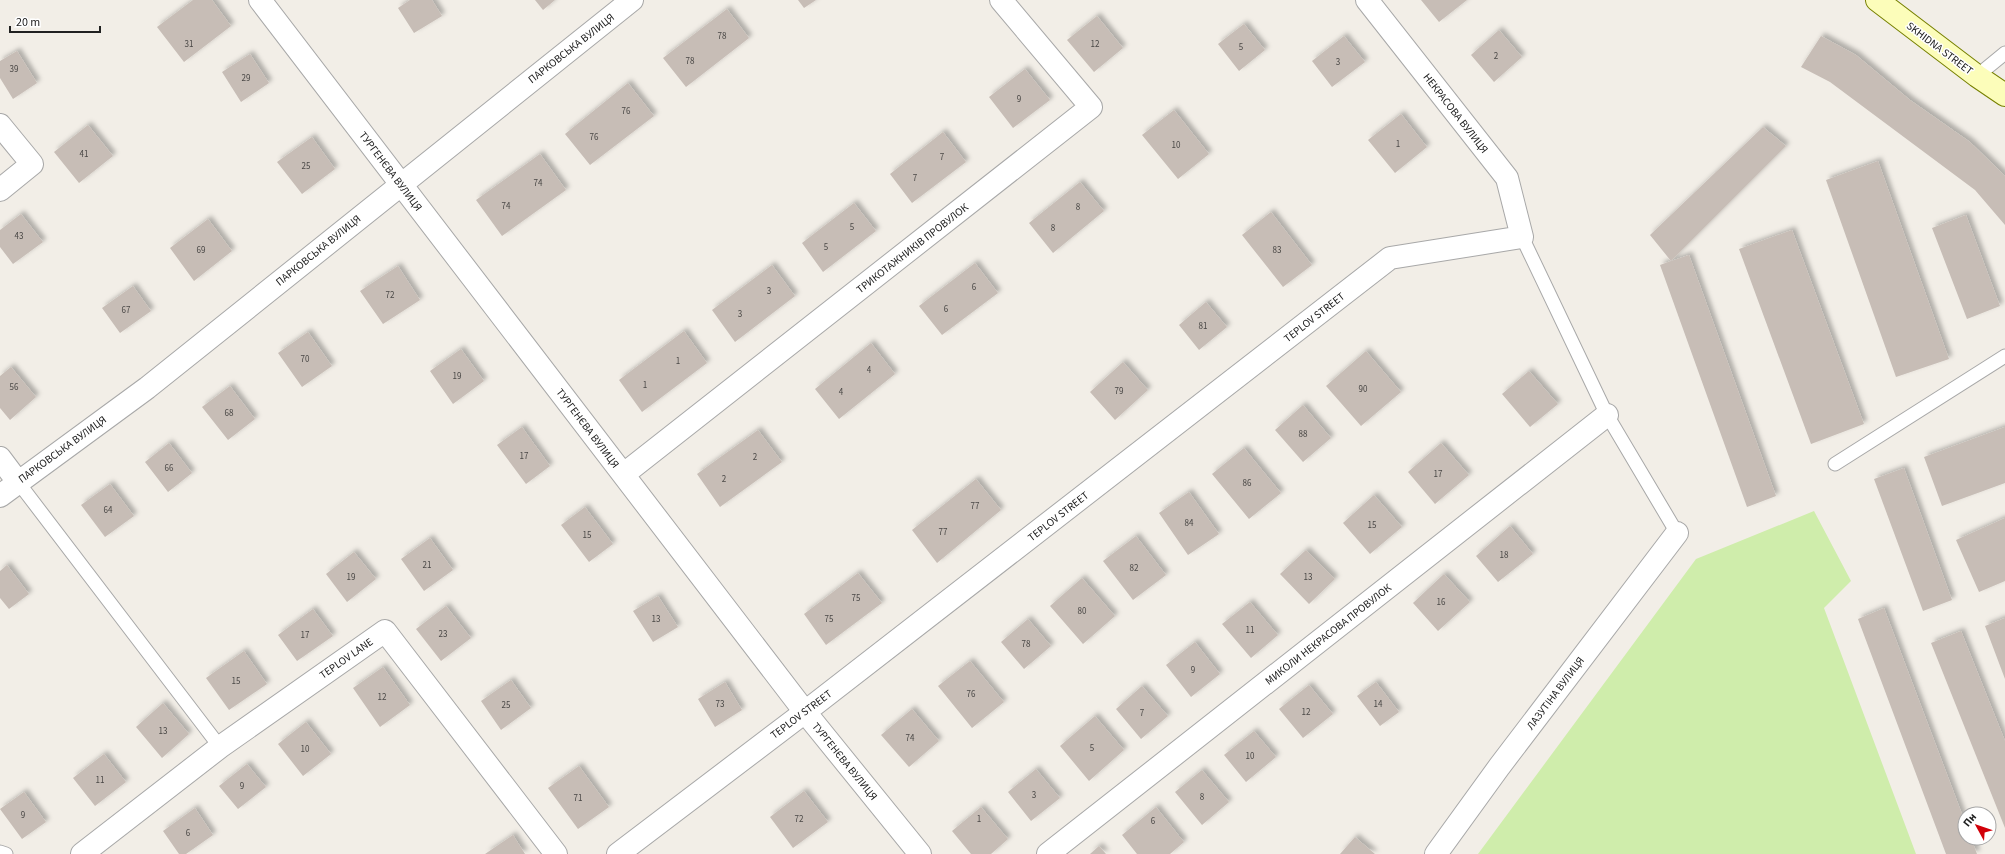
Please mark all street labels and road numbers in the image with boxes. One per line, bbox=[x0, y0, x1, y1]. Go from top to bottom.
street label: ПАРКОВСЬКА ВУЛИЦЯ bbox=[525, 10, 618, 87]
street label: SKHIDNA STREET bbox=[1903, 18, 1976, 78]
street label: НЕКРАСОВА ВУЛИЦЯ bbox=[1420, 70, 1492, 156]
street label: ТУРГЕНЄВА ВУЛИЦЯ bbox=[356, 128, 426, 214]
street label: ТРИКОТАЖНИКІВ ПРОВУЛОК bbox=[853, 200, 972, 297]
street label: ПАРКОВСЬКА ВУЛИЦЯ bbox=[273, 211, 364, 289]
street label: TEPLOV STREET bbox=[1281, 289, 1348, 346]
street label: ТУРГЕНЄВА ВУЛИЦЯ bbox=[553, 385, 623, 471]
street label: ПАРКОВСЬКА ВУЛИЦЯ bbox=[15, 412, 109, 487]
street label: TEPLOV STREET bbox=[1025, 488, 1092, 545]
street label: МИКОЛИ НЕКРАСОВА ПРОВУЛОК bbox=[1262, 580, 1395, 688]
street label: TEPLOV LANE bbox=[316, 634, 376, 682]
street label: ЛАЗУТІНА ВУЛИЦЯ bbox=[1523, 654, 1588, 733]
street label: TEPLOV STREET bbox=[767, 686, 835, 742]
street label: ТУРГЕНЄВА ВУЛИЦЯ bbox=[809, 719, 881, 803]

